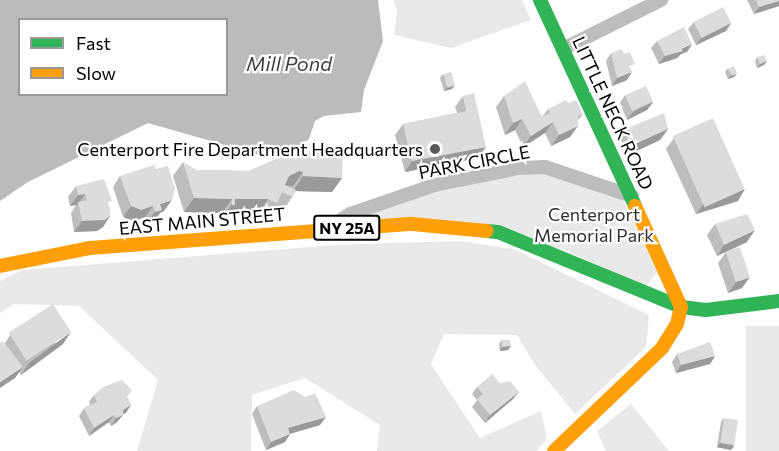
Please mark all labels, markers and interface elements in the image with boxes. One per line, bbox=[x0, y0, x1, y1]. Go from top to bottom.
legend bbox=[18, 18, 228, 96]
text: Fast bbox=[76, 32, 111, 54]
street label: LITTLE NECK ROAD bbox=[568, 33, 658, 193]
water label: Mill Pond bbox=[246, 51, 332, 75]
text: Slow bbox=[76, 62, 116, 84]
place label: Centerport Fire Department Headquarters bbox=[77, 138, 423, 160]
street label: PARK CIRCLE bbox=[417, 141, 531, 183]
marker: Centerport Fire Department Headquarters bbox=[428, 142, 442, 156]
street label: EAST MAIN STREET bbox=[118, 203, 286, 239]
park label: Centerport Memorial Park bbox=[534, 204, 654, 246]
road number: NY 25A bbox=[312, 215, 382, 241]

